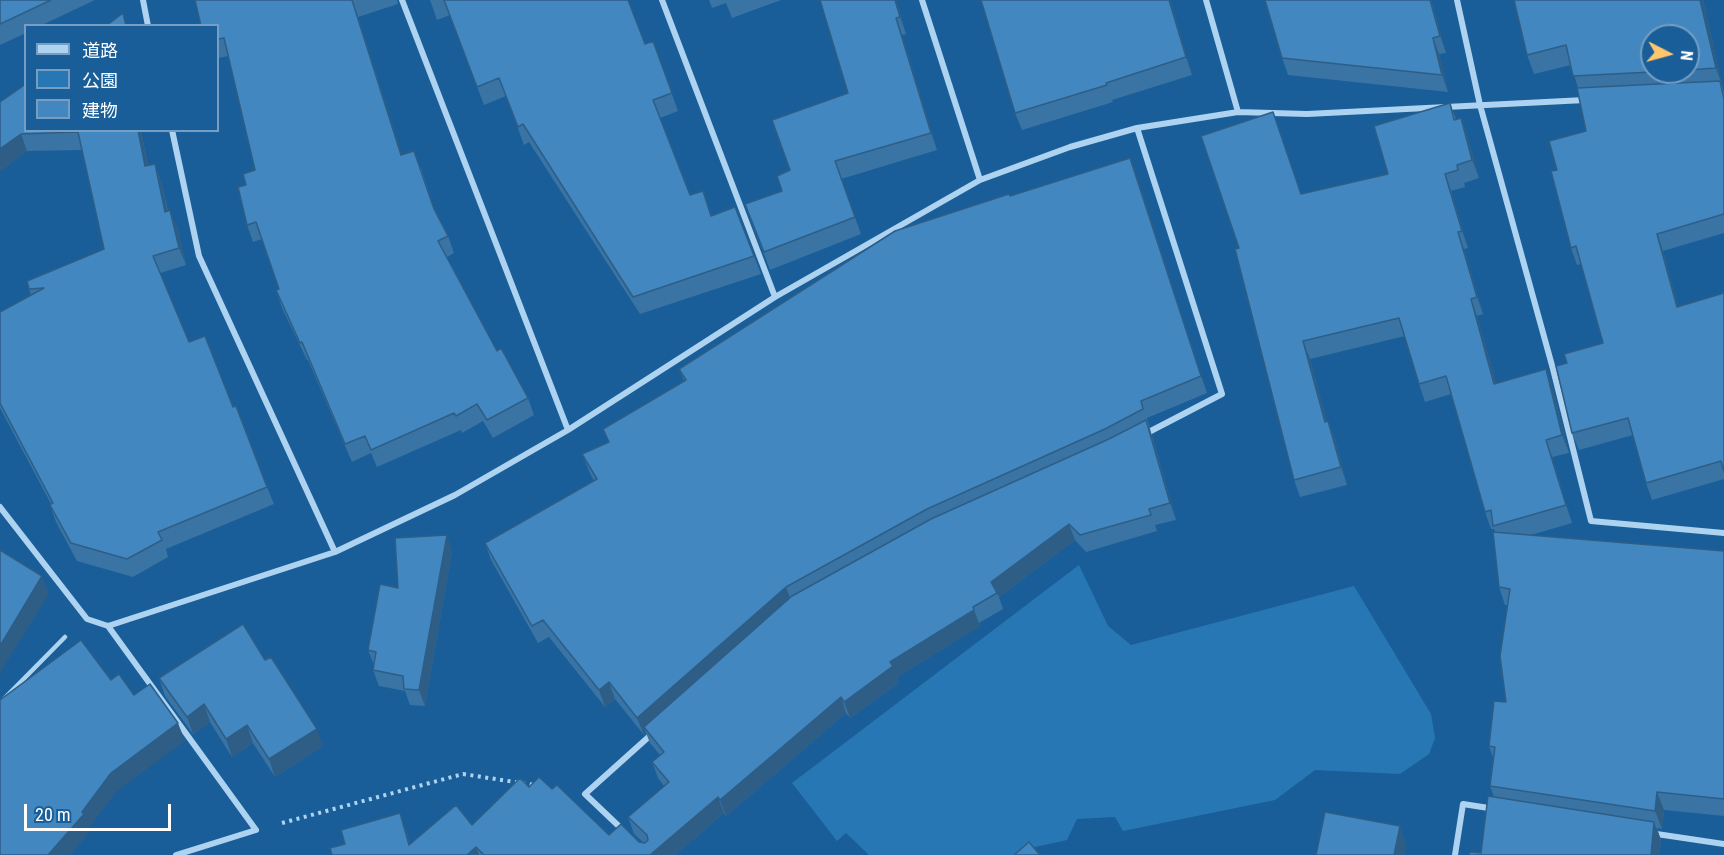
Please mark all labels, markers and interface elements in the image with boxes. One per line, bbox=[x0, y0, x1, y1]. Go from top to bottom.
legend bbox=[24, 24, 219, 132]
north arrow bbox=[1640, 24, 1700, 84]
text: 道路 bbox=[82, 40, 118, 61]
text: N bbox=[1676, 50, 1696, 62]
text: 公園 bbox=[82, 70, 118, 91]
text: 建物 bbox=[82, 100, 118, 121]
scale bar bbox=[27, 792, 174, 830]
text: 20 m bbox=[35, 804, 70, 825]

